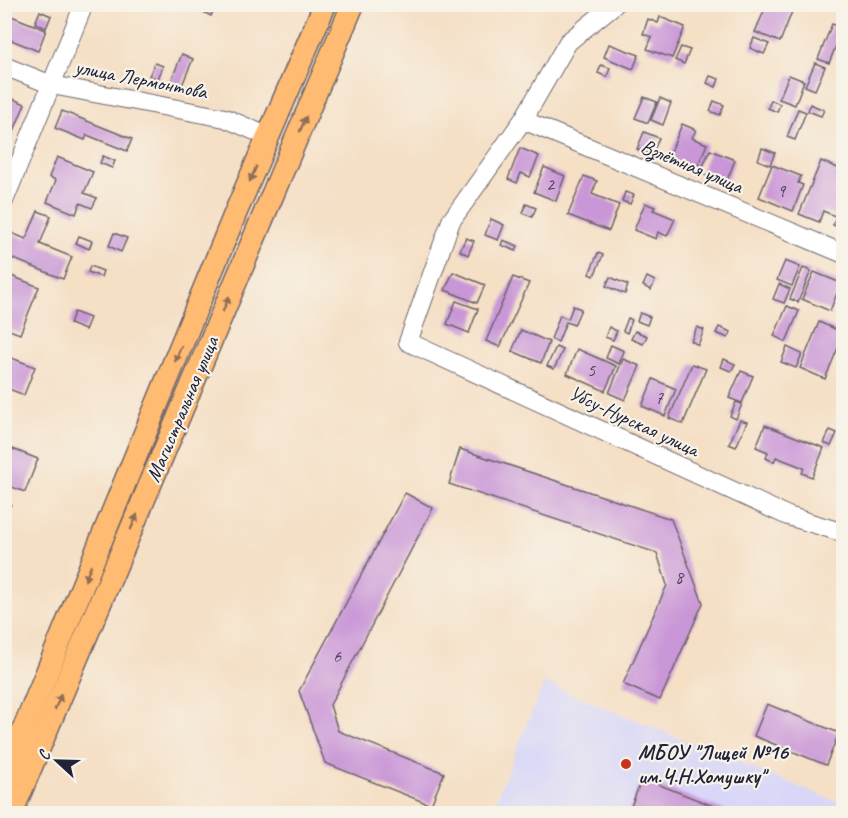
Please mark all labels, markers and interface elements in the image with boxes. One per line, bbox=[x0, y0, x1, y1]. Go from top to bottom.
street label: улица Лермонтова bbox=[71, 53, 211, 105]
one-way arrow bbox=[298, 115, 308, 133]
street label: Взлётная улица bbox=[637, 133, 748, 201]
one-way arrow bbox=[248, 166, 258, 184]
house number: 2 bbox=[546, 173, 556, 195]
house number: 9 bbox=[777, 180, 787, 202]
one-way arrow bbox=[221, 294, 231, 312]
street label: Магистральная улица bbox=[140, 331, 225, 486]
one-way arrow bbox=[173, 345, 182, 363]
house number: 5 bbox=[587, 359, 596, 381]
street label: Убсу-Нурская улица bbox=[565, 380, 705, 463]
house number: 7 bbox=[655, 387, 664, 409]
one-way arrow bbox=[130, 513, 139, 531]
one-way arrow bbox=[83, 565, 93, 583]
house number: 8 bbox=[675, 566, 685, 588]
house number: 6 bbox=[333, 645, 342, 667]
one-way arrow bbox=[54, 693, 63, 710]
north arrow bbox=[27, 731, 87, 791]
place label: МБОУ "Лицей №16 им.Ч.Н.Хомушку" bbox=[638, 739, 790, 790]
text: С bbox=[33, 746, 56, 763]
marker: МБОУ "Лицей №16 им.Ч.Н.Хомушку" bbox=[619, 757, 633, 771]

